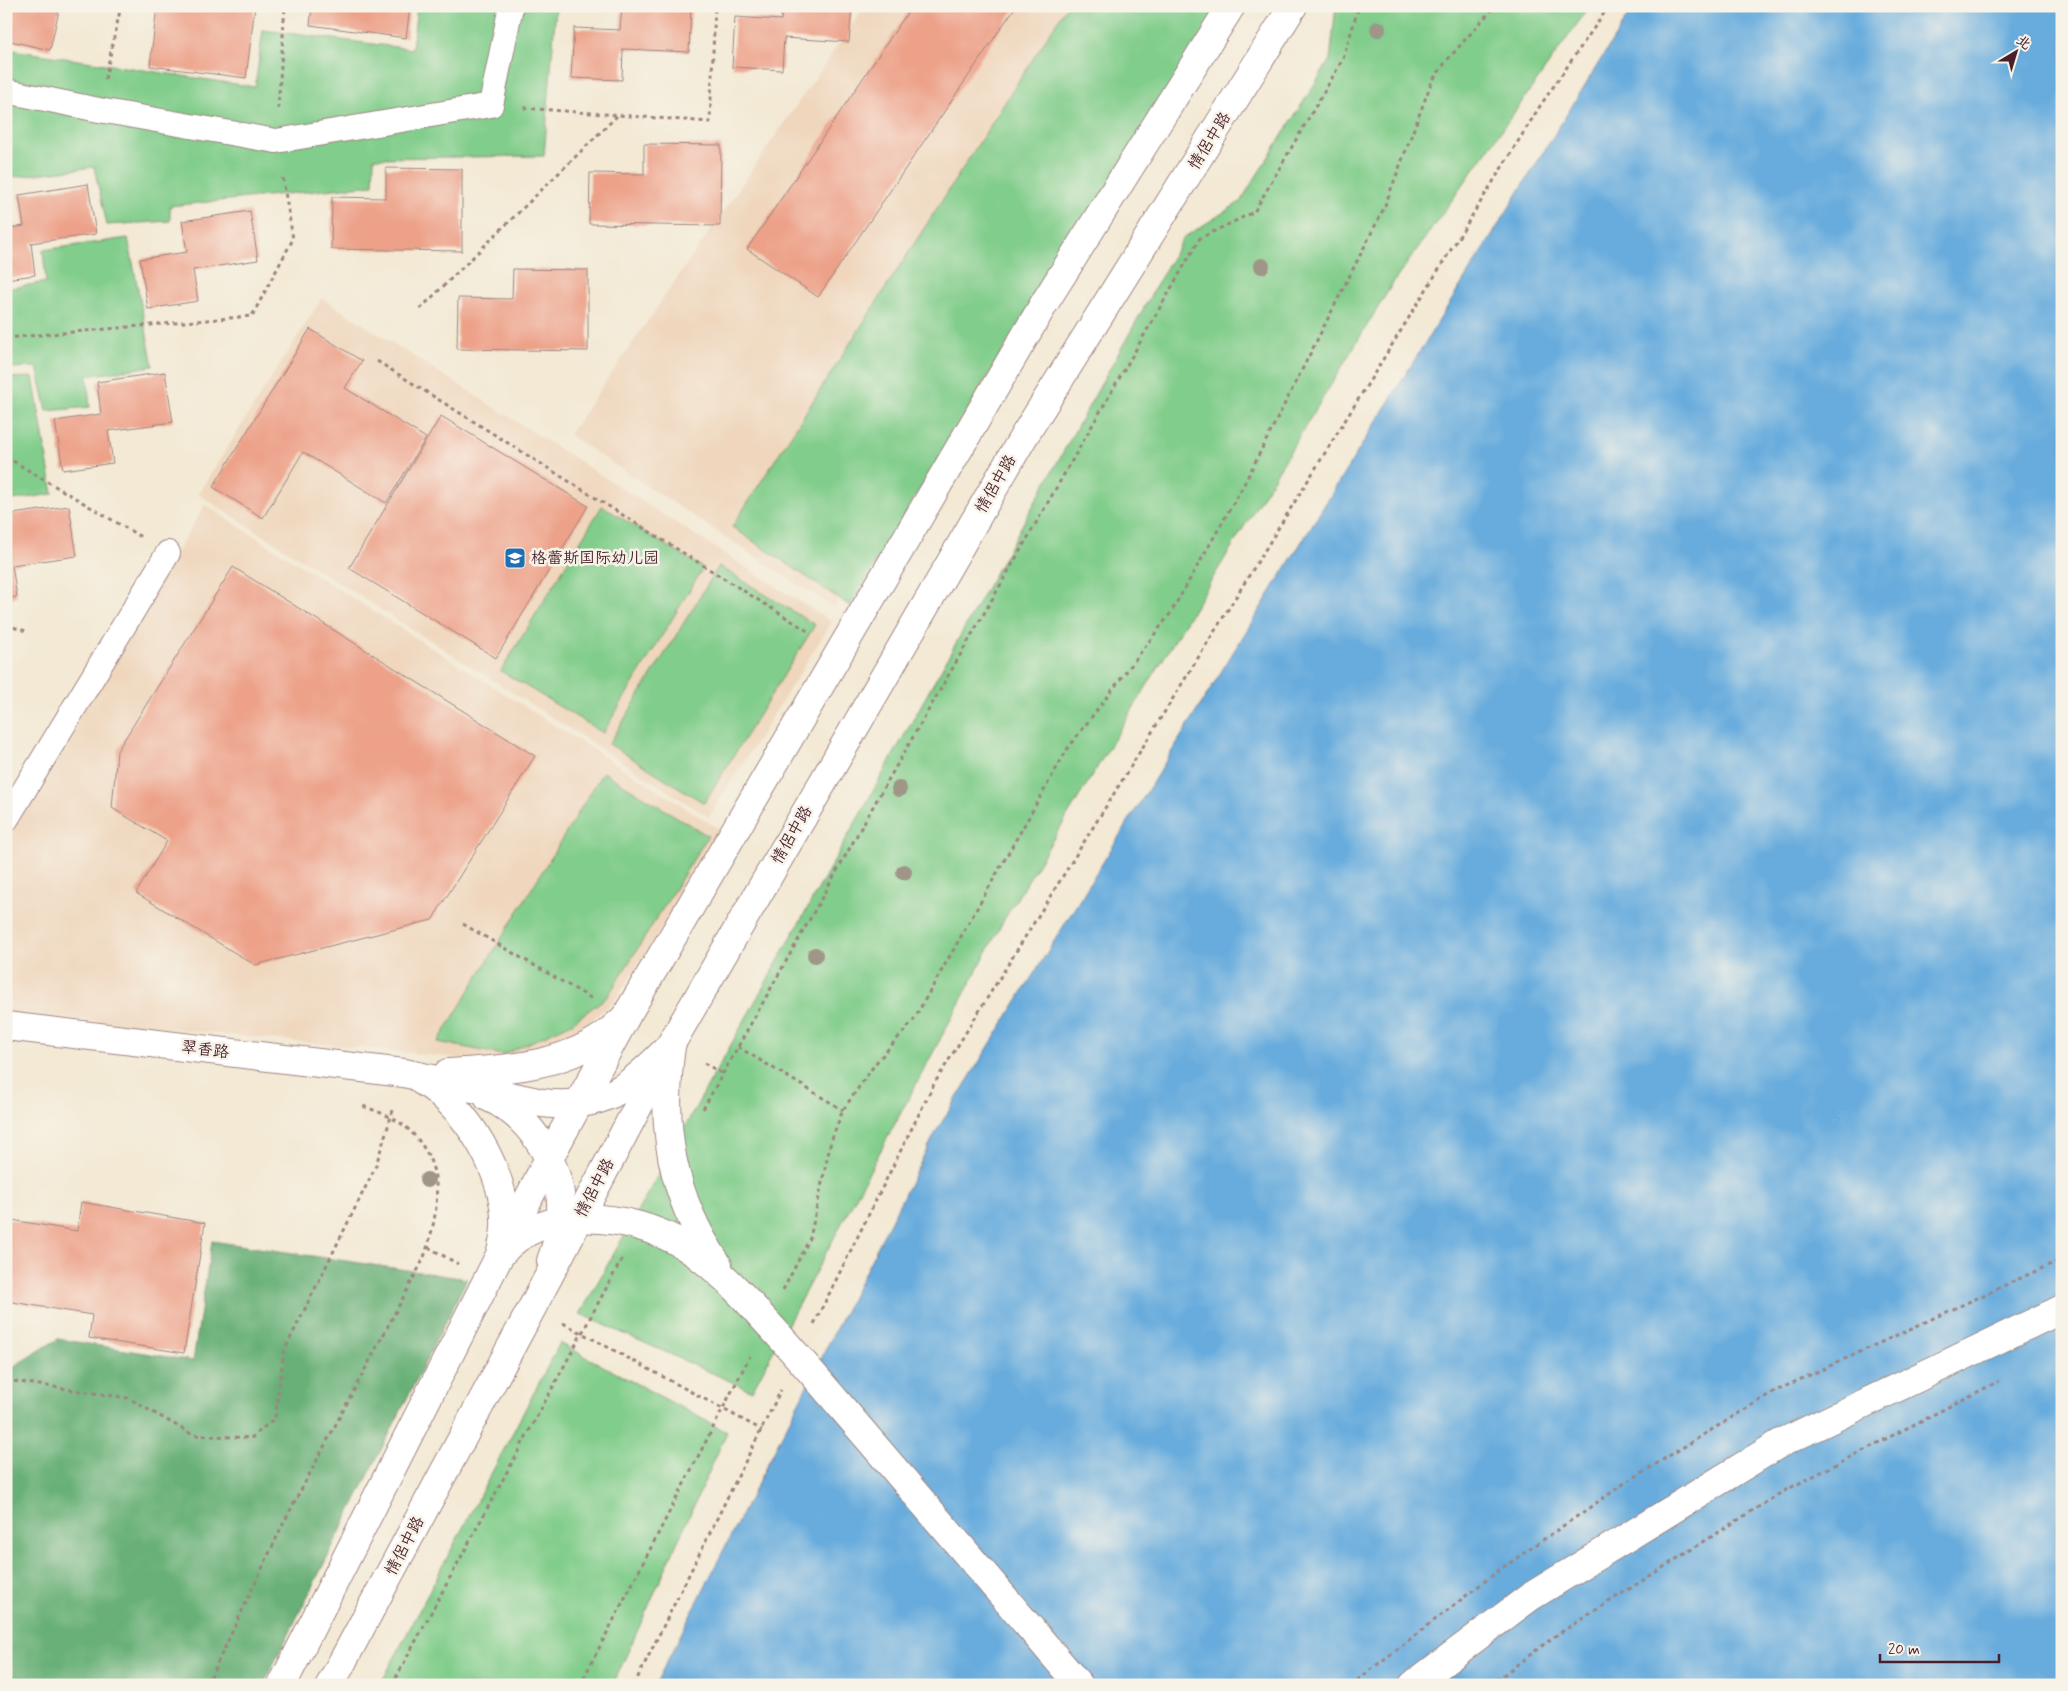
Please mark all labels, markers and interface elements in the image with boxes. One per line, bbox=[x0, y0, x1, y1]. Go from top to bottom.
north arrow bbox=[1990, 28, 2040, 78]
text: 北 bbox=[2012, 31, 2034, 54]
street label: 情侶中路 bbox=[1184, 108, 1236, 174]
street label: 情侶中路 bbox=[971, 451, 1021, 517]
school or university icon: 格蕾斯国际幼儿园 bbox=[503, 546, 527, 570]
place label: 格蕾斯国际幼儿园 bbox=[531, 548, 659, 569]
street label: 情侶中路 bbox=[767, 802, 817, 868]
street label: 翠香路 bbox=[180, 1037, 230, 1063]
street label: 情侶中路 bbox=[571, 1155, 619, 1221]
street label: 情侶中路 bbox=[381, 1513, 429, 1579]
scale bar bbox=[1880, 1631, 1999, 1663]
text: 20 m bbox=[1888, 1640, 1920, 1660]

